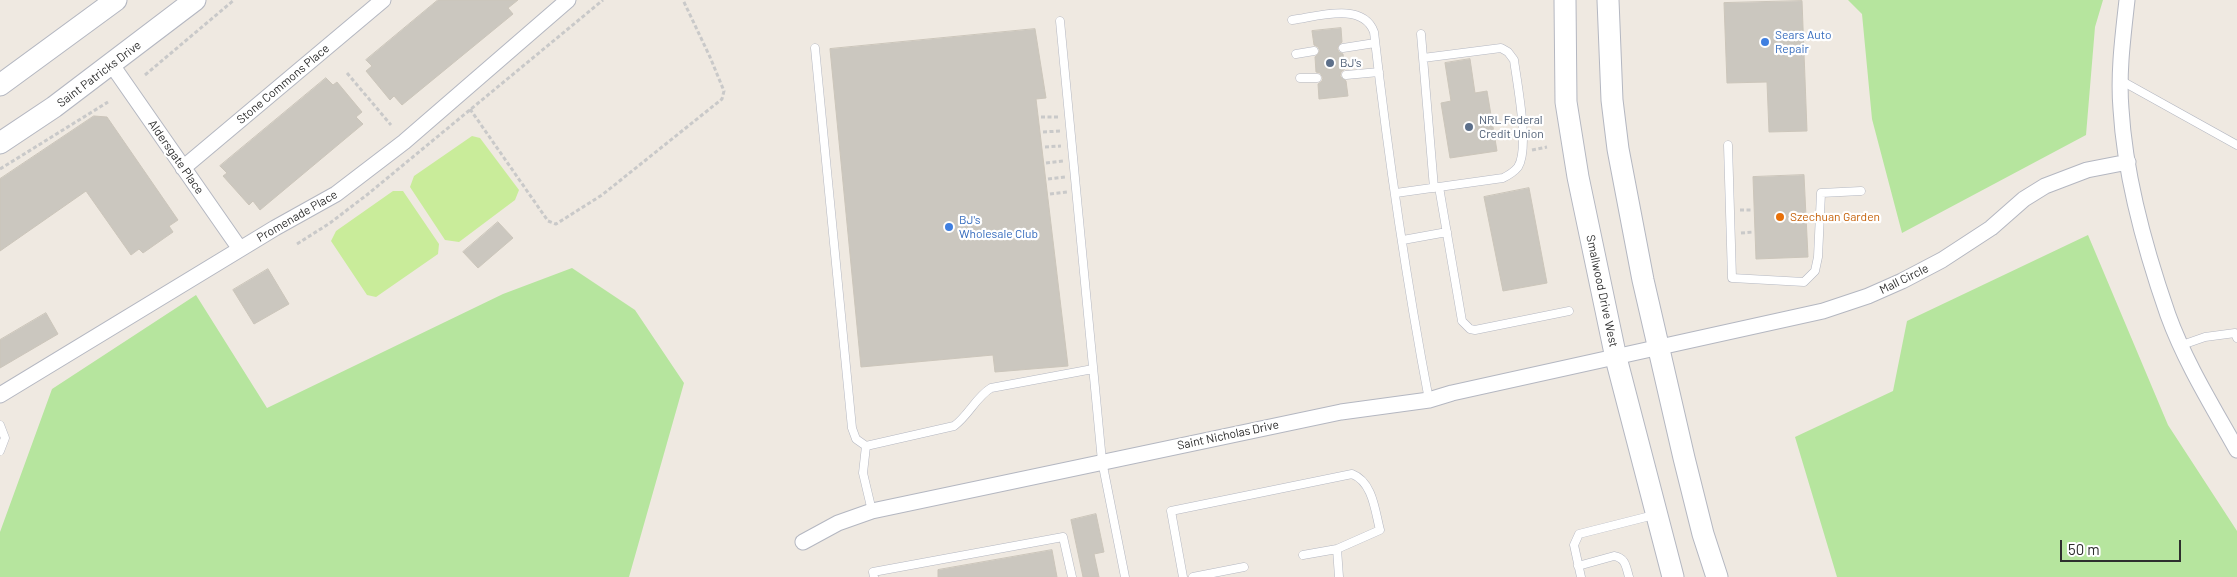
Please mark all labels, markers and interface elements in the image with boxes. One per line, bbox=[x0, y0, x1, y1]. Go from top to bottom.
place label: Sears Auto Repair bbox=[1775, 28, 1831, 56]
marker: Sears Auto Repair bbox=[1759, 36, 1771, 48]
street label: Saint Patricks Drive bbox=[54, 38, 144, 110]
street label: Stone Commons Place bbox=[234, 41, 332, 127]
place label: BJ's bbox=[1340, 56, 1361, 70]
marker: BJ's bbox=[1324, 57, 1336, 69]
place label: NRL Federal Credit Union bbox=[1479, 113, 1544, 141]
street label: Aldersgate Place bbox=[145, 117, 207, 197]
marker: NRL Federal Credit Union bbox=[1463, 121, 1475, 133]
street label: Promenade Place bbox=[254, 187, 340, 245]
place label: Szechuan Garden bbox=[1790, 210, 1880, 224]
marker: Szechuan Garden bbox=[1774, 211, 1786, 223]
place label: BJ's Wholesale Club bbox=[959, 213, 1038, 241]
marker: BJ's Wholesale Club bbox=[943, 221, 955, 233]
street label: Smallwood Drive West bbox=[1583, 233, 1621, 349]
street label: Mall Circle bbox=[1877, 261, 1931, 297]
street label: Saint Nicholas Drive bbox=[1176, 417, 1280, 453]
scale bar bbox=[2062, 530, 2183, 562]
text: 50 m bbox=[2068, 540, 2100, 558]

